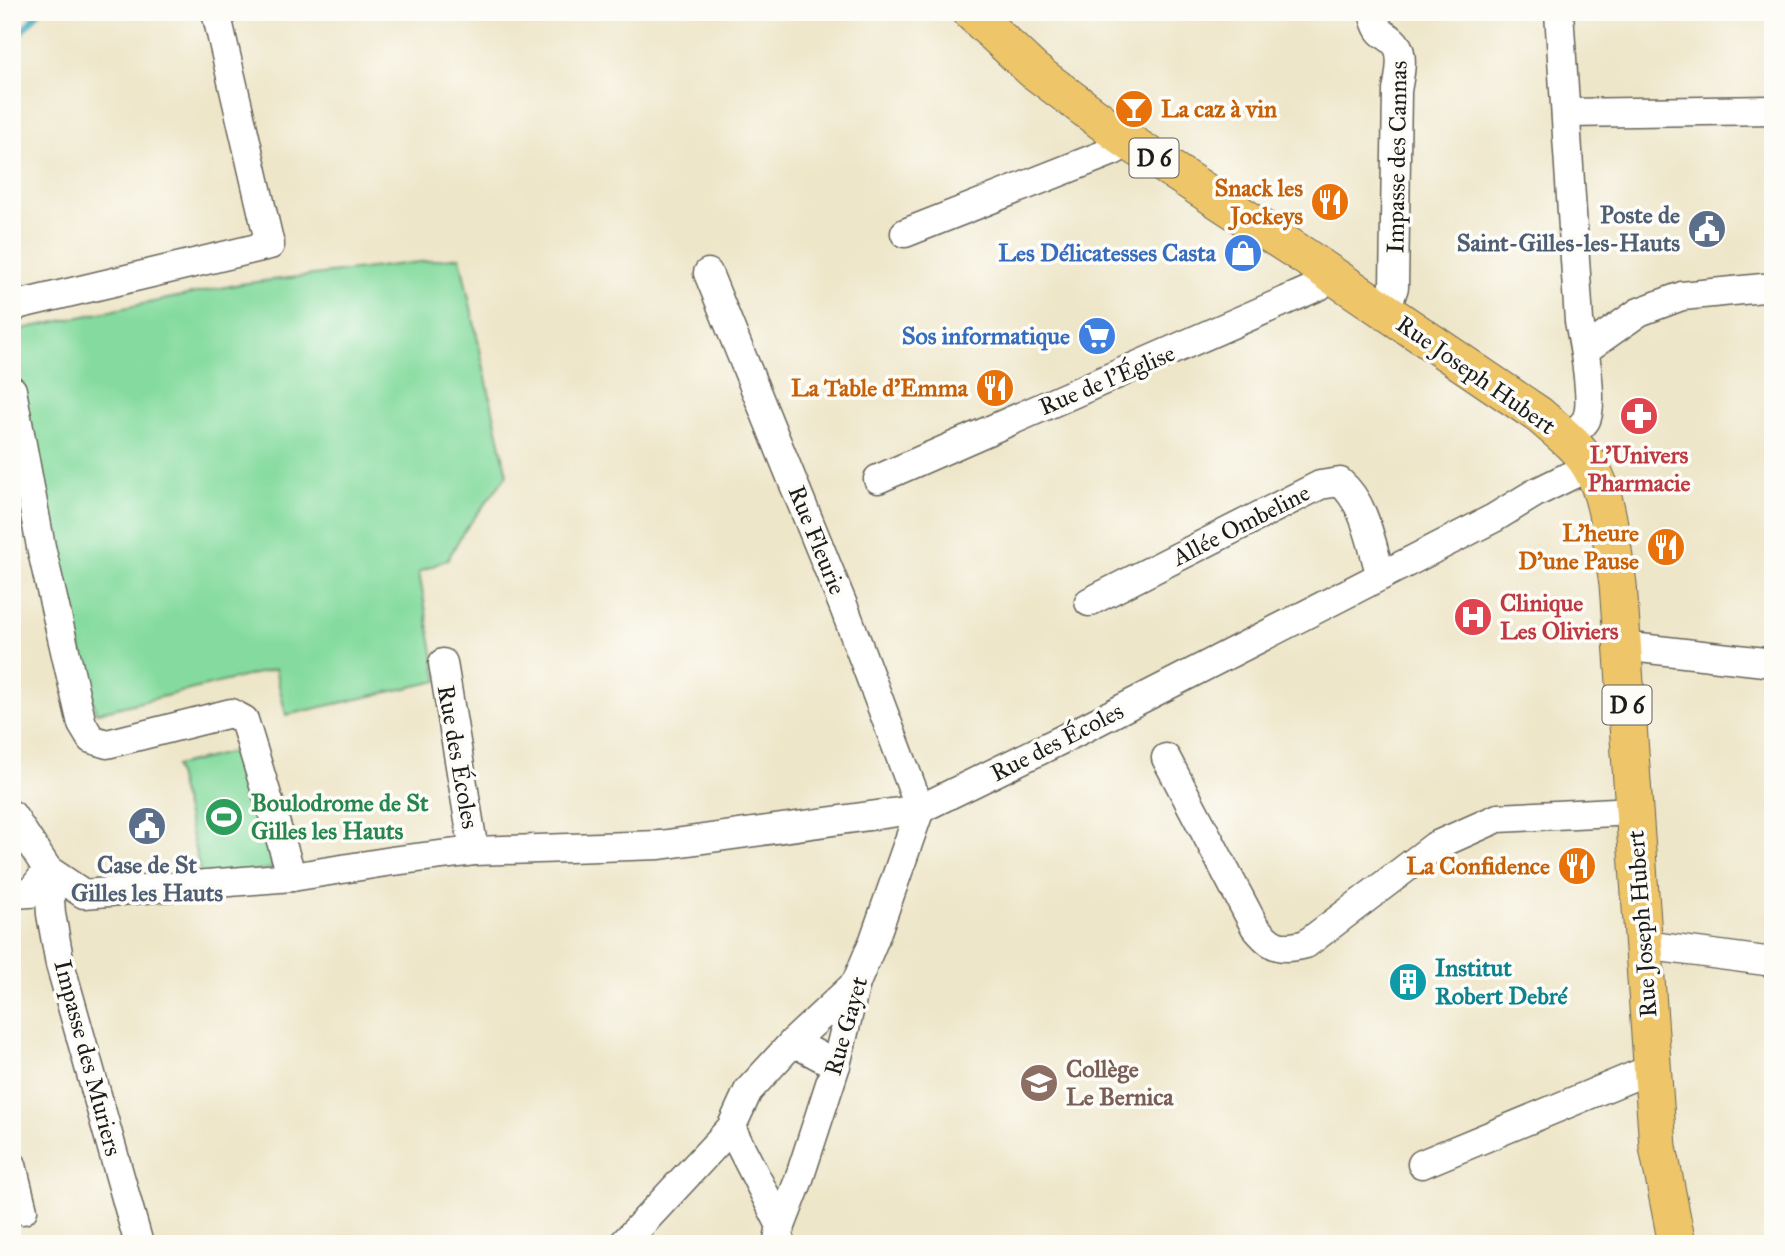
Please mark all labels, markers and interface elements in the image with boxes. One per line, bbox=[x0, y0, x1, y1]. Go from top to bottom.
street label: Impasse des Cannas bbox=[1380, 60, 1414, 254]
bar icon: La caz à vin bbox=[1113, 88, 1155, 130]
place label: La caz à vin bbox=[1161, 94, 1277, 124]
road number: D 6 bbox=[1130, 139, 1178, 178]
place label: Snack les Jockeys bbox=[1214, 173, 1303, 231]
restaurant icon: Snack les Jockeys bbox=[1309, 181, 1351, 223]
place label: Poste de Saint-Gilles-les-Hauts bbox=[1457, 200, 1680, 258]
public building icon: Poste de Saint-Gilles-les-Hauts bbox=[1686, 208, 1728, 250]
shop icon: Les Délicatesses Casta bbox=[1222, 232, 1264, 274]
place label: Les Délicatesses Casta bbox=[998, 238, 1217, 268]
street label: Rue Joseph Hubert bbox=[1391, 309, 1562, 441]
supermarket icon: Sos informatique bbox=[1076, 315, 1118, 357]
place label: Sos informatique bbox=[902, 321, 1070, 351]
street label: Rue de l'Église bbox=[1035, 338, 1179, 422]
restaurant icon: La Table d'Emma bbox=[974, 367, 1016, 409]
place label: La Table d'Emma bbox=[791, 373, 969, 403]
pharmacy icon: L'Univers Pharmacie bbox=[1618, 395, 1660, 437]
place label: L'Univers Pharmacie bbox=[1587, 440, 1691, 498]
street label: Allée Ombeline bbox=[1166, 478, 1315, 573]
street label: Rue Fleurie bbox=[782, 481, 852, 599]
place label: L'heure D'une Pause bbox=[1518, 518, 1639, 576]
restaurant icon: L'heure D'une Pause bbox=[1645, 526, 1687, 568]
place label: Clinique Les Oliviers bbox=[1500, 588, 1619, 646]
hospital icon: Clinique Les Oliviers bbox=[1452, 596, 1494, 638]
street label: Rue des Écoles bbox=[431, 683, 485, 831]
road number: D 6 bbox=[1602, 685, 1652, 724]
street label: Rue des Écoles bbox=[985, 696, 1129, 788]
place label: Boulodrome de St Gilles les Hauts bbox=[251, 788, 429, 846]
sports icon: Boulodrome de St Gilles les Hauts bbox=[203, 796, 245, 838]
public building icon: Case de St Gilles les Hauts bbox=[126, 805, 168, 847]
street label: Rue Joseph Hubert bbox=[1620, 829, 1664, 1019]
restaurant icon: La Confidence bbox=[1556, 845, 1598, 887]
place label: Case de St Gilles les Hauts bbox=[71, 850, 223, 908]
place label: La Confidence bbox=[1406, 851, 1550, 881]
place label: Institut Robert Debré bbox=[1435, 953, 1569, 1011]
street label: Impasse des Muriers bbox=[47, 957, 129, 1159]
building icon: Institut Robert Debré bbox=[1387, 961, 1429, 1003]
street label: Rue Gayet bbox=[818, 973, 875, 1079]
place label: Collège Le Bernica bbox=[1066, 1054, 1174, 1112]
school or university icon: Collège Le Bernica bbox=[1018, 1062, 1060, 1104]

